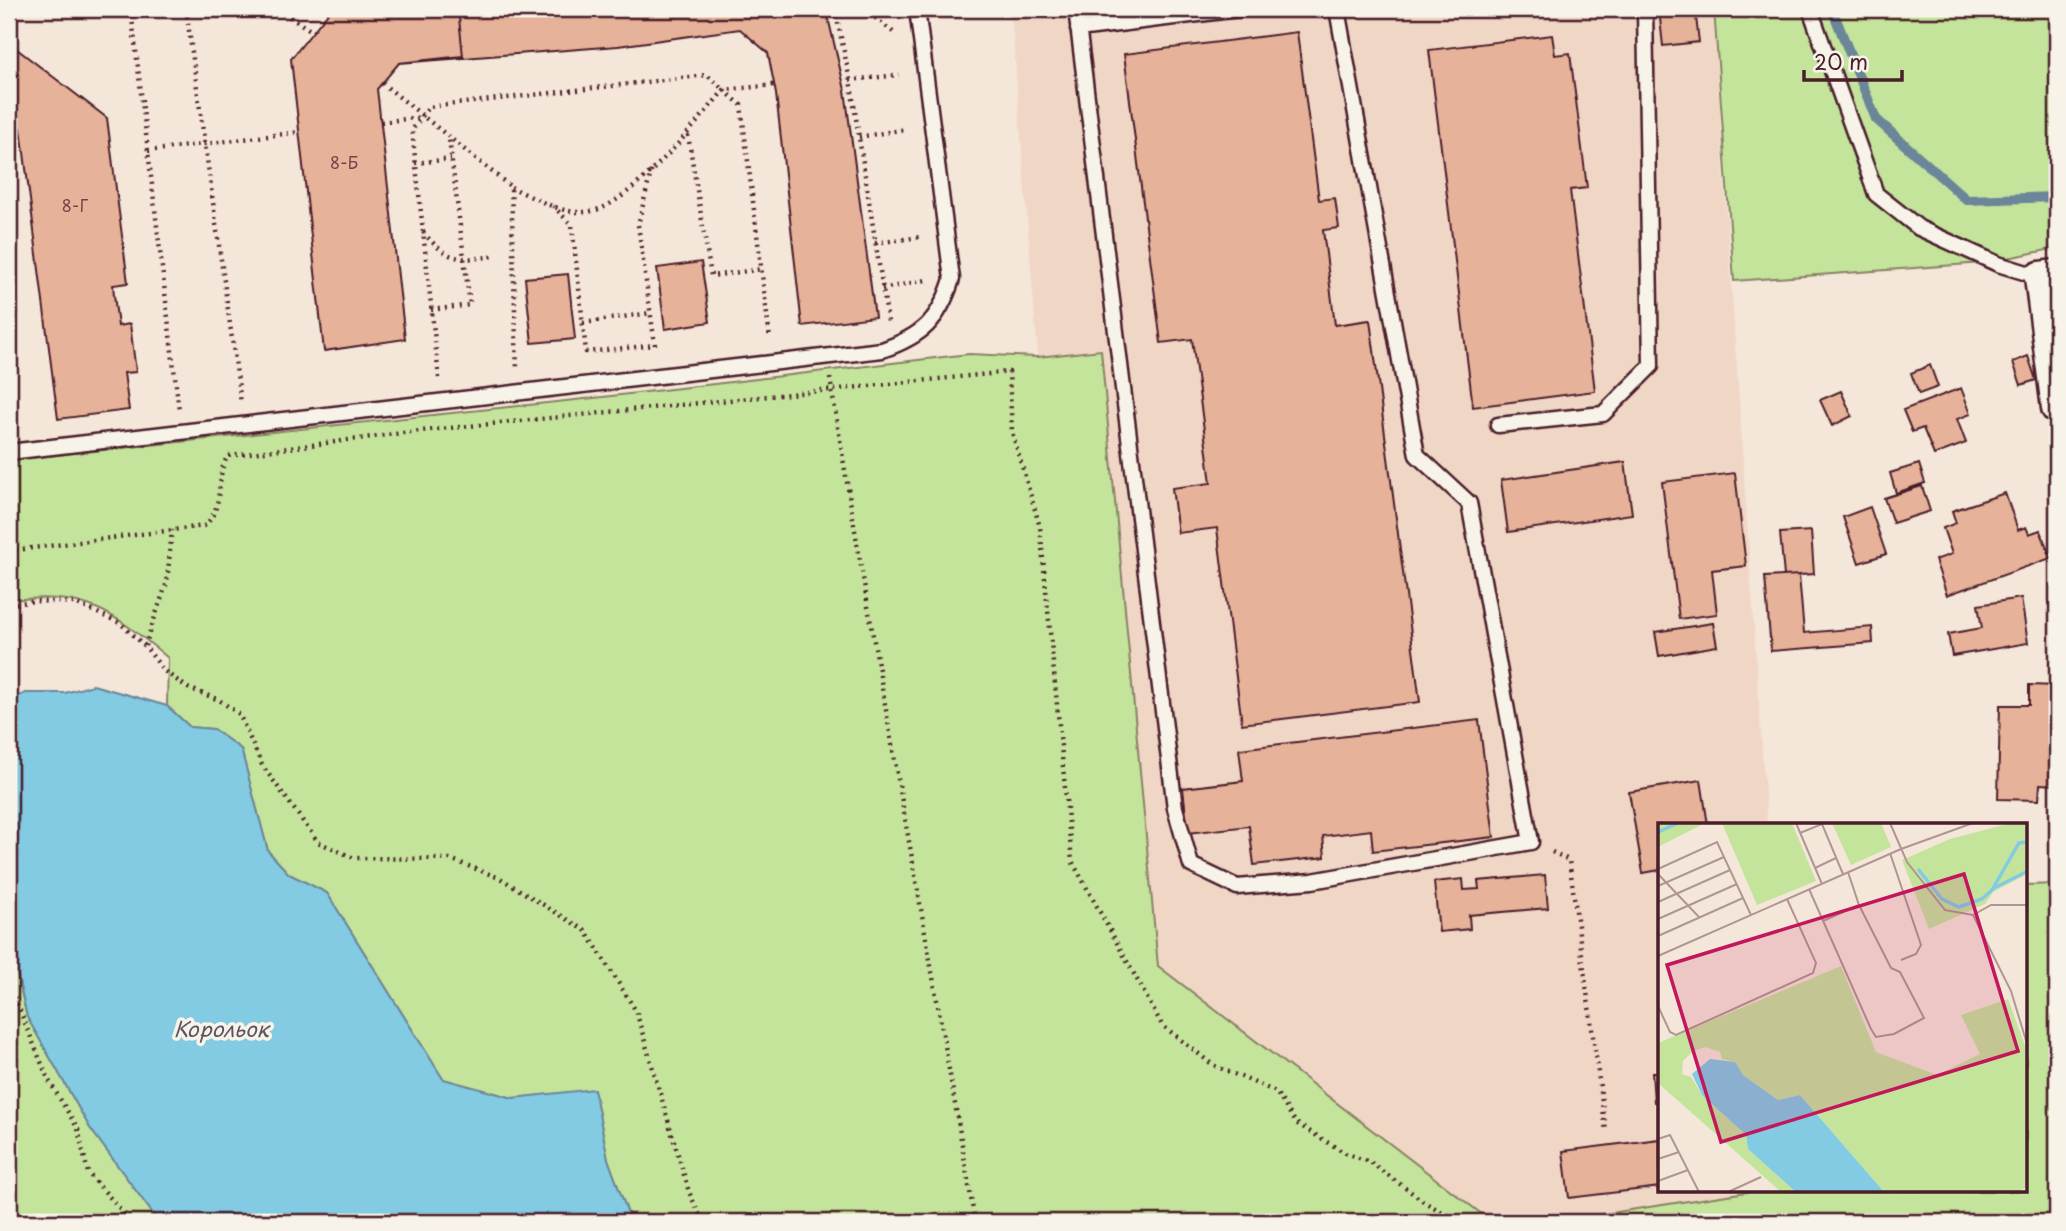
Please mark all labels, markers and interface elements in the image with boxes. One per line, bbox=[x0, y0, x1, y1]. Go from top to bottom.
scale bar bbox=[1804, 38, 1902, 82]
text: 20 m bbox=[1814, 45, 1868, 77]
house number: 8-Б bbox=[330, 150, 358, 174]
house number: 8-Г bbox=[62, 193, 89, 217]
inset map bbox=[1658, 823, 2028, 1192]
water label: Корольок bbox=[173, 1012, 272, 1044]

